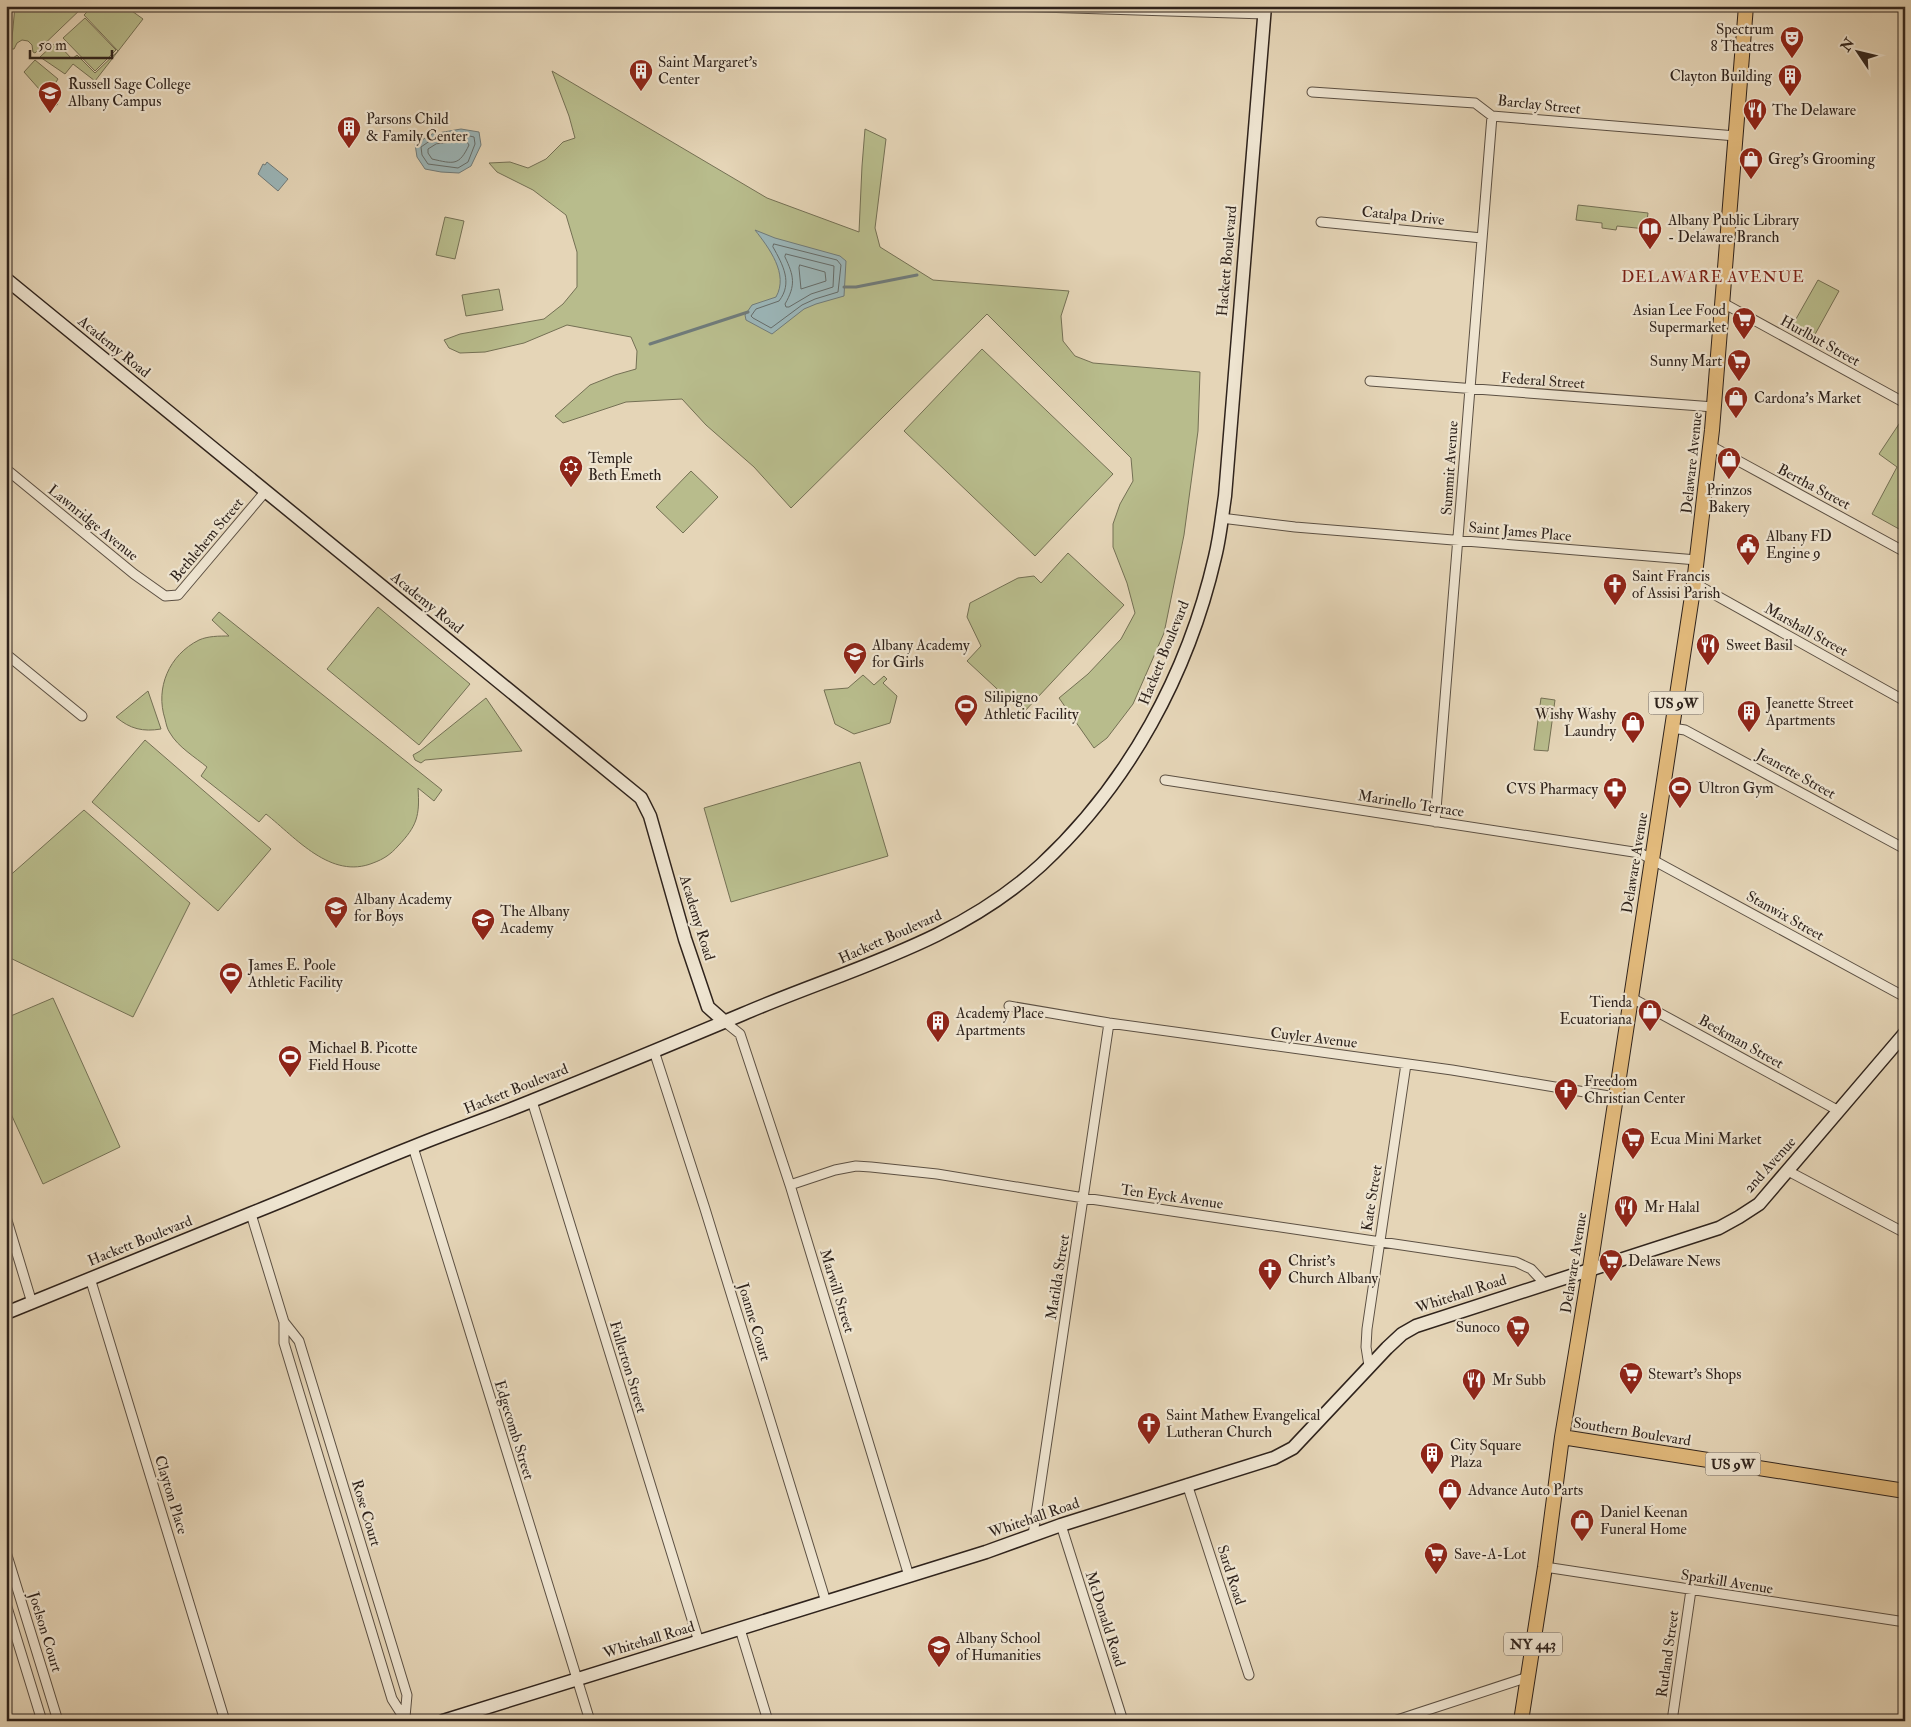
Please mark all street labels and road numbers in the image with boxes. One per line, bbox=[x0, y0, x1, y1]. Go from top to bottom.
street label: Barclay Street bbox=[1497, 91, 1582, 119]
street label: Catalpa Drive bbox=[1361, 202, 1445, 231]
street label: Hackett Boulevard bbox=[1213, 204, 1241, 317]
street label: Academy Road bbox=[73, 311, 155, 382]
street label: Hurlbut Street bbox=[1777, 311, 1863, 371]
street label: Federal Street bbox=[1500, 369, 1586, 393]
street label: Delaware Avenue bbox=[1677, 411, 1707, 515]
street label: Summit Avenue bbox=[1437, 420, 1463, 516]
street label: Bertha Street bbox=[1774, 460, 1854, 514]
street label: Lawnridge Avenue bbox=[44, 481, 142, 565]
street label: Bethlehem Street bbox=[166, 494, 248, 586]
street label: Saint James Place bbox=[1468, 518, 1572, 547]
street label: Academy Road bbox=[386, 567, 468, 638]
street label: Hackett Boulevard bbox=[1134, 597, 1194, 708]
street label: Marshall Street bbox=[1761, 599, 1851, 661]
road number: US 9W bbox=[1648, 691, 1704, 714]
street label: Jeanette Street bbox=[1752, 744, 1839, 804]
street label: Marinello Terrace bbox=[1357, 786, 1465, 822]
street label: Delaware Avenue bbox=[1618, 811, 1652, 915]
street label: Academy Road bbox=[675, 872, 719, 963]
street label: Stanwix Street bbox=[1743, 887, 1827, 945]
street label: Hackett Boulevard bbox=[835, 906, 945, 968]
street label: Beekman Street bbox=[1695, 1011, 1787, 1073]
street label: Cuyler Avenue bbox=[1269, 1023, 1359, 1053]
street label: Hackett Boulevard bbox=[461, 1059, 572, 1119]
street label: 2nd Avenue bbox=[1740, 1133, 1800, 1197]
street label: Kate Street bbox=[1357, 1163, 1387, 1233]
street label: Ten Eyck Avenue bbox=[1120, 1180, 1224, 1214]
street label: Hackett Boulevard bbox=[85, 1211, 196, 1271]
street label: Delaware Avenue bbox=[1557, 1211, 1591, 1315]
street label: Matilda Street bbox=[1042, 1233, 1074, 1321]
street label: Marwill Street bbox=[815, 1247, 859, 1335]
street label: Whitehall Road bbox=[1412, 1270, 1509, 1318]
street label: Joanne Court bbox=[732, 1280, 775, 1364]
street label: Fullerton Street bbox=[605, 1319, 651, 1416]
street label: Edgecomb Street bbox=[490, 1378, 538, 1482]
street label: Southern Boulevard bbox=[1572, 1413, 1693, 1451]
road number: US 9W bbox=[1706, 1452, 1760, 1476]
street label: Clayton Place bbox=[150, 1453, 192, 1537]
street label: Rose Court bbox=[347, 1477, 385, 1549]
street label: Whitehall Road bbox=[985, 1493, 1082, 1543]
street label: Sard Road bbox=[1212, 1543, 1250, 1608]
street label: Sparkill Avenue bbox=[1679, 1565, 1774, 1600]
street label: McDonald Road bbox=[1081, 1569, 1130, 1670]
street label: Joelson Court bbox=[23, 1589, 66, 1675]
street label: Rutland Street bbox=[1652, 1609, 1684, 1699]
street label: Whitehall Road bbox=[600, 1617, 698, 1663]
road number: NY 443 bbox=[1504, 1632, 1562, 1656]

